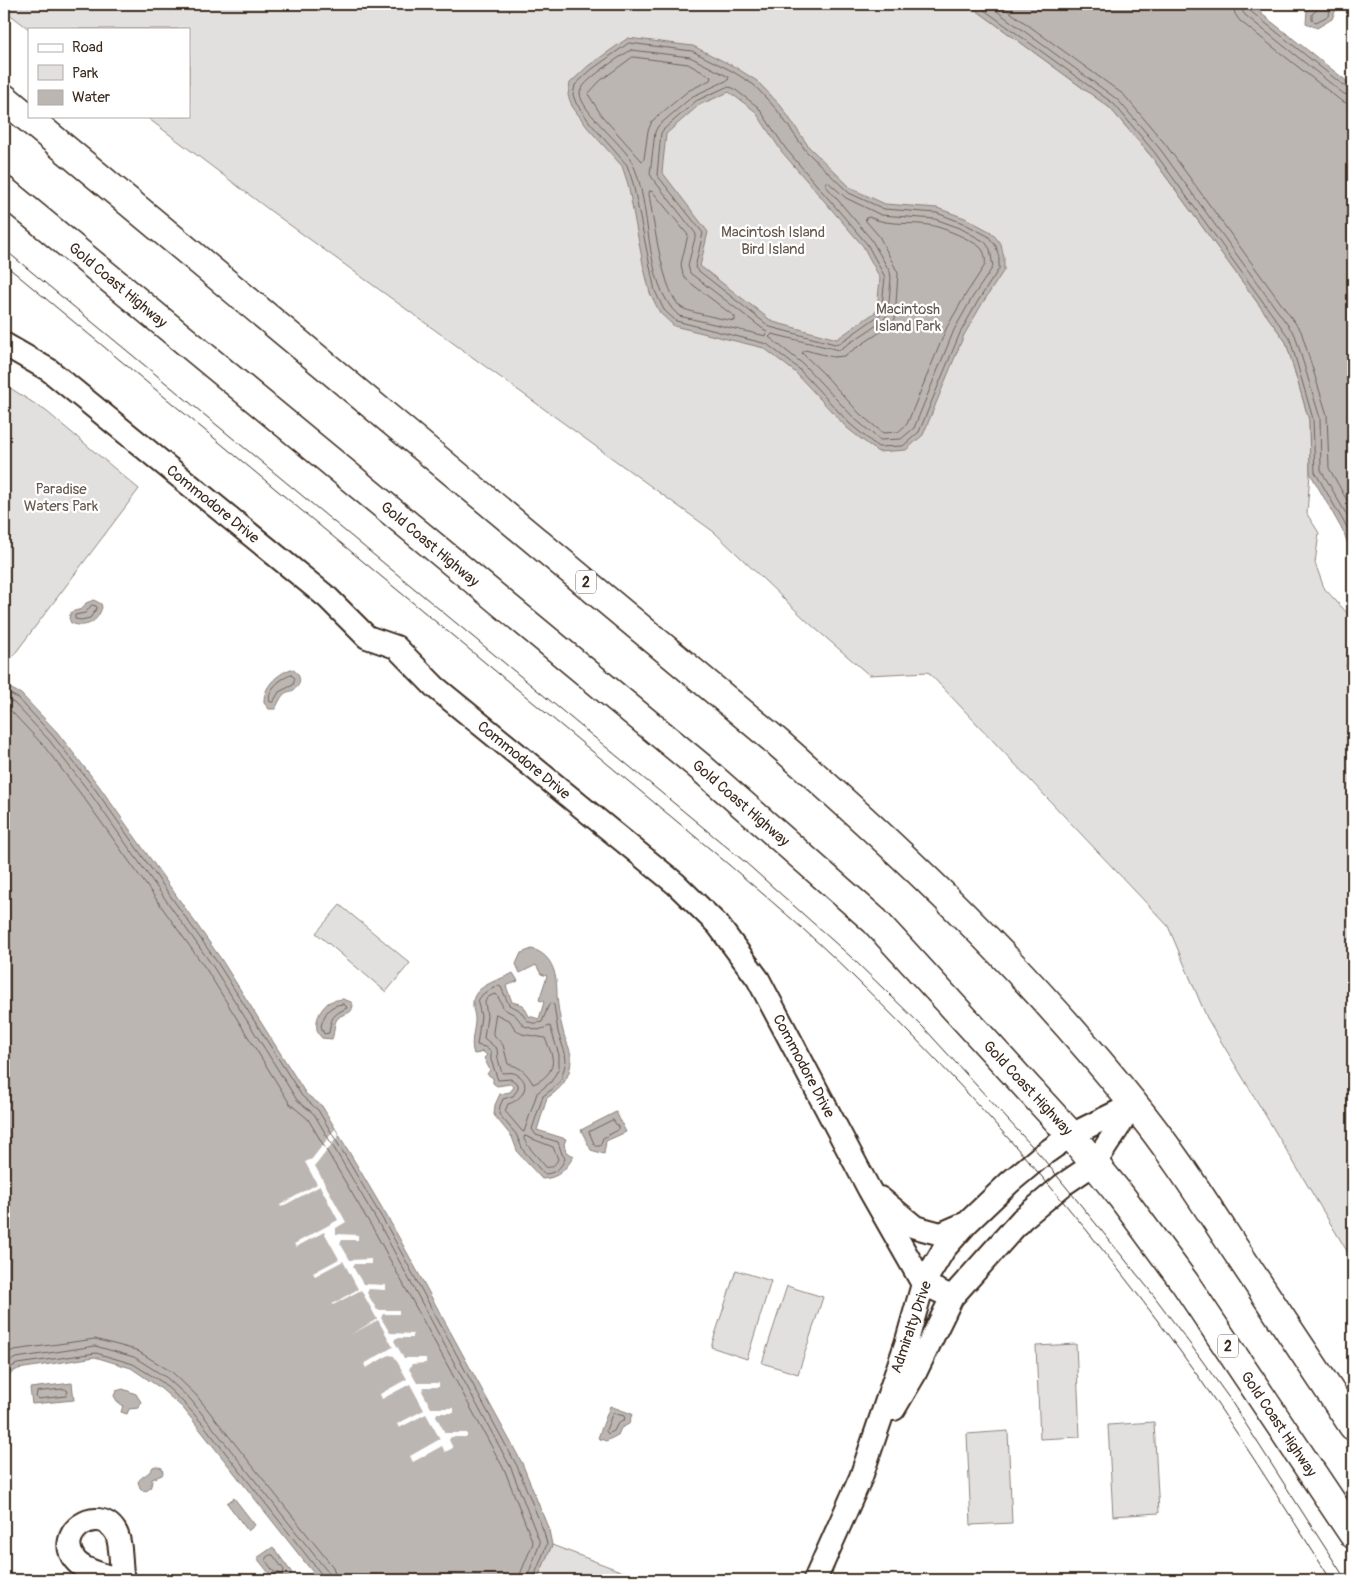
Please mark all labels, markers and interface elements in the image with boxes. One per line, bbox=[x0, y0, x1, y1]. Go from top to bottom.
legend bbox=[28, 28, 190, 118]
text: Road bbox=[72, 38, 103, 57]
text: Park bbox=[72, 64, 99, 83]
text: Water bbox=[72, 88, 111, 107]
park label: Macintosh Island Bird Island bbox=[721, 223, 825, 259]
street label: Gold Coast Highway bbox=[65, 239, 171, 333]
park label: Macintosh Island Park bbox=[875, 300, 942, 336]
street label: Commodore Drive bbox=[162, 461, 264, 548]
park label: Paradise Waters Park bbox=[24, 480, 99, 516]
street label: Gold Coast Highway bbox=[377, 498, 483, 592]
road number: 2 bbox=[576, 570, 596, 594]
street label: Commodore Drive bbox=[473, 717, 575, 804]
street label: Gold Coast Highway bbox=[688, 756, 794, 851]
street label: Commodore Drive bbox=[768, 1011, 839, 1122]
street label: Gold Coast Highway bbox=[979, 1037, 1077, 1140]
street label: Admiralty Drive bbox=[887, 1278, 936, 1376]
road number: 2 bbox=[1218, 1334, 1238, 1358]
street label: Gold Coast Highway bbox=[1236, 1368, 1321, 1481]

